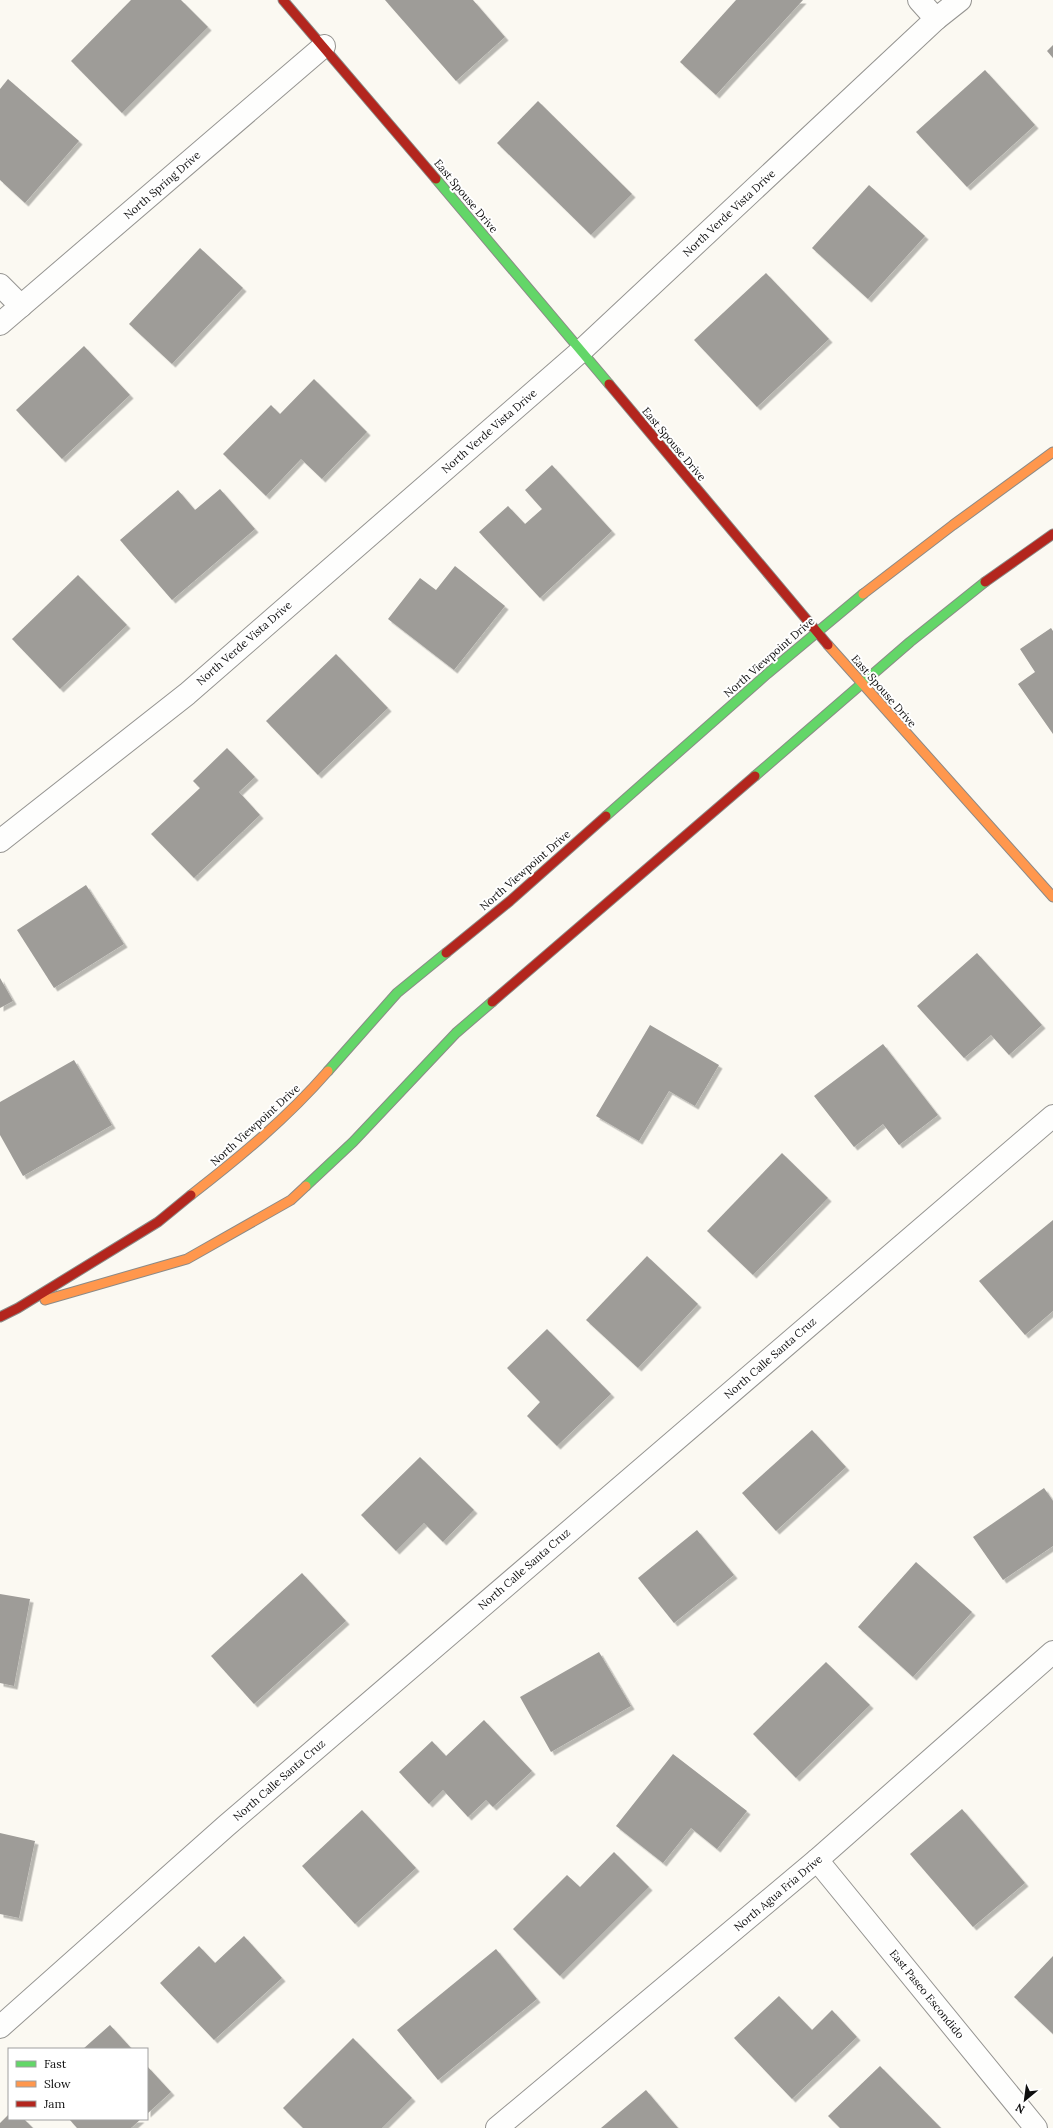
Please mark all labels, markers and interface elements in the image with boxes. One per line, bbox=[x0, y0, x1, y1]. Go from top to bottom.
street label: North Spring Drive bbox=[121, 148, 203, 222]
street label: East Spouse Drive bbox=[431, 156, 501, 236]
street label: North Verde Vista Drive bbox=[680, 166, 778, 260]
street label: North Verde Vista Drive bbox=[438, 386, 540, 476]
street label: East Spouse Drive bbox=[639, 404, 709, 484]
street label: North Verde Vista Drive bbox=[193, 598, 295, 688]
street label: North Viewpoint Drive bbox=[721, 614, 817, 700]
street label: East Spouse Drive bbox=[849, 652, 919, 730]
street label: North Viewpoint Drive bbox=[477, 827, 573, 913]
street label: North Viewpoint Drive bbox=[207, 1081, 303, 1169]
street label: North Calle Santa Cruz bbox=[721, 1314, 819, 1402]
street label: North Calle Santa Cruz bbox=[475, 1525, 573, 1613]
street label: North Calle Santa Cruz bbox=[230, 1736, 328, 1824]
street label: North Agua Fria Drive bbox=[731, 1852, 825, 1934]
street label: East Paseo Escondido bbox=[887, 1947, 967, 2041]
legend bbox=[8, 2048, 148, 2120]
text: Fast bbox=[44, 2056, 67, 2071]
text: Slow bbox=[44, 2076, 71, 2091]
north arrow bbox=[1005, 2080, 1045, 2120]
text: Jam bbox=[43, 2096, 65, 2111]
text: N bbox=[1013, 2100, 1027, 2117]

